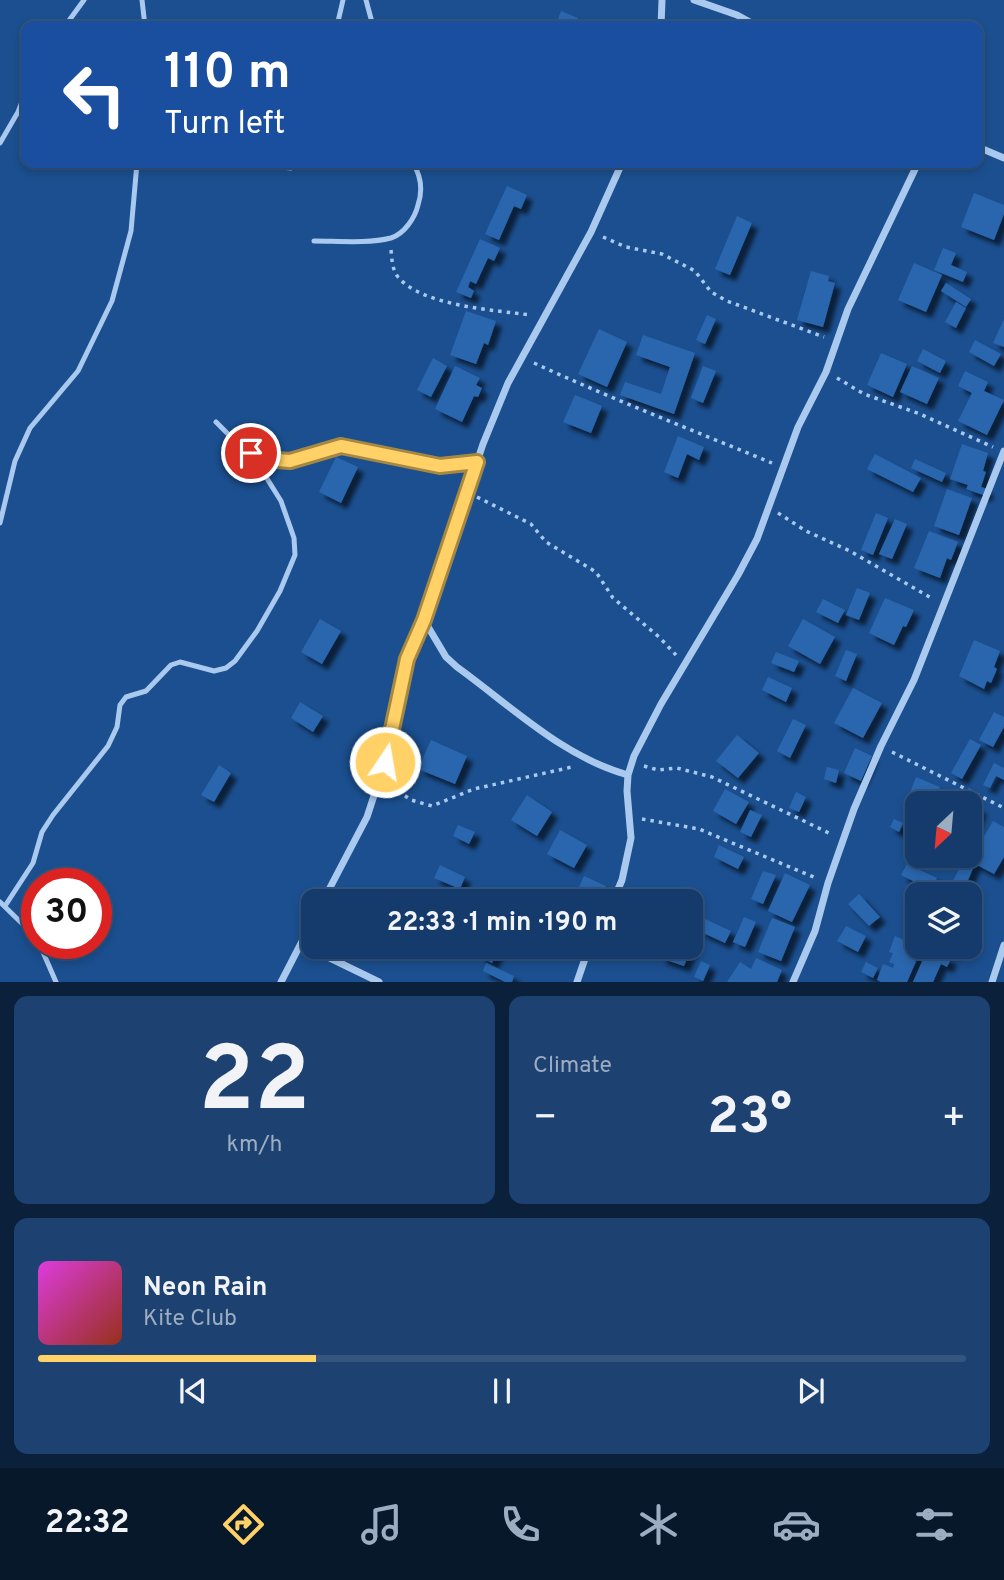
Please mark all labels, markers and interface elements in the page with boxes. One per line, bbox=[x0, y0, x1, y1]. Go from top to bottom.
text: 110 m bbox=[164, 44, 291, 106]
icon: left bbox=[49, 49, 140, 140]
text: Turn left bbox=[164, 105, 285, 145]
pin bbox=[221, 423, 281, 483]
icon: arrive bbox=[232, 434, 270, 472]
position arrow bbox=[348, 725, 422, 799]
north arrow bbox=[905, 791, 982, 868]
map controls bbox=[905, 791, 982, 959]
speed limit sign: 30 bbox=[21, 868, 112, 959]
button: layers bbox=[905, 882, 982, 959]
text: 22:33 · 1 min · 190 m bbox=[387, 907, 617, 940]
text: 22 bbox=[199, 1028, 310, 1143]
text: Climate bbox=[533, 1052, 612, 1081]
text: 23° bbox=[707, 1086, 792, 1152]
text: − bbox=[533, 1095, 558, 1144]
text: + bbox=[941, 1095, 966, 1144]
text: km/h bbox=[227, 1131, 282, 1160]
text: Neon Rain bbox=[143, 1272, 268, 1305]
text: Kite Club bbox=[143, 1305, 237, 1334]
icon: previous bbox=[174, 1372, 212, 1410]
icon: pause bbox=[483, 1372, 521, 1410]
icon: next bbox=[792, 1372, 830, 1410]
icon: directions bbox=[219, 1500, 268, 1549]
icon: music bbox=[357, 1500, 406, 1549]
icon: phone bbox=[496, 1500, 545, 1549]
icon: climate bbox=[634, 1500, 683, 1549]
icon: car bbox=[772, 1500, 821, 1549]
icon: filters bbox=[910, 1500, 959, 1549]
text: 22:32 bbox=[45, 1504, 130, 1544]

